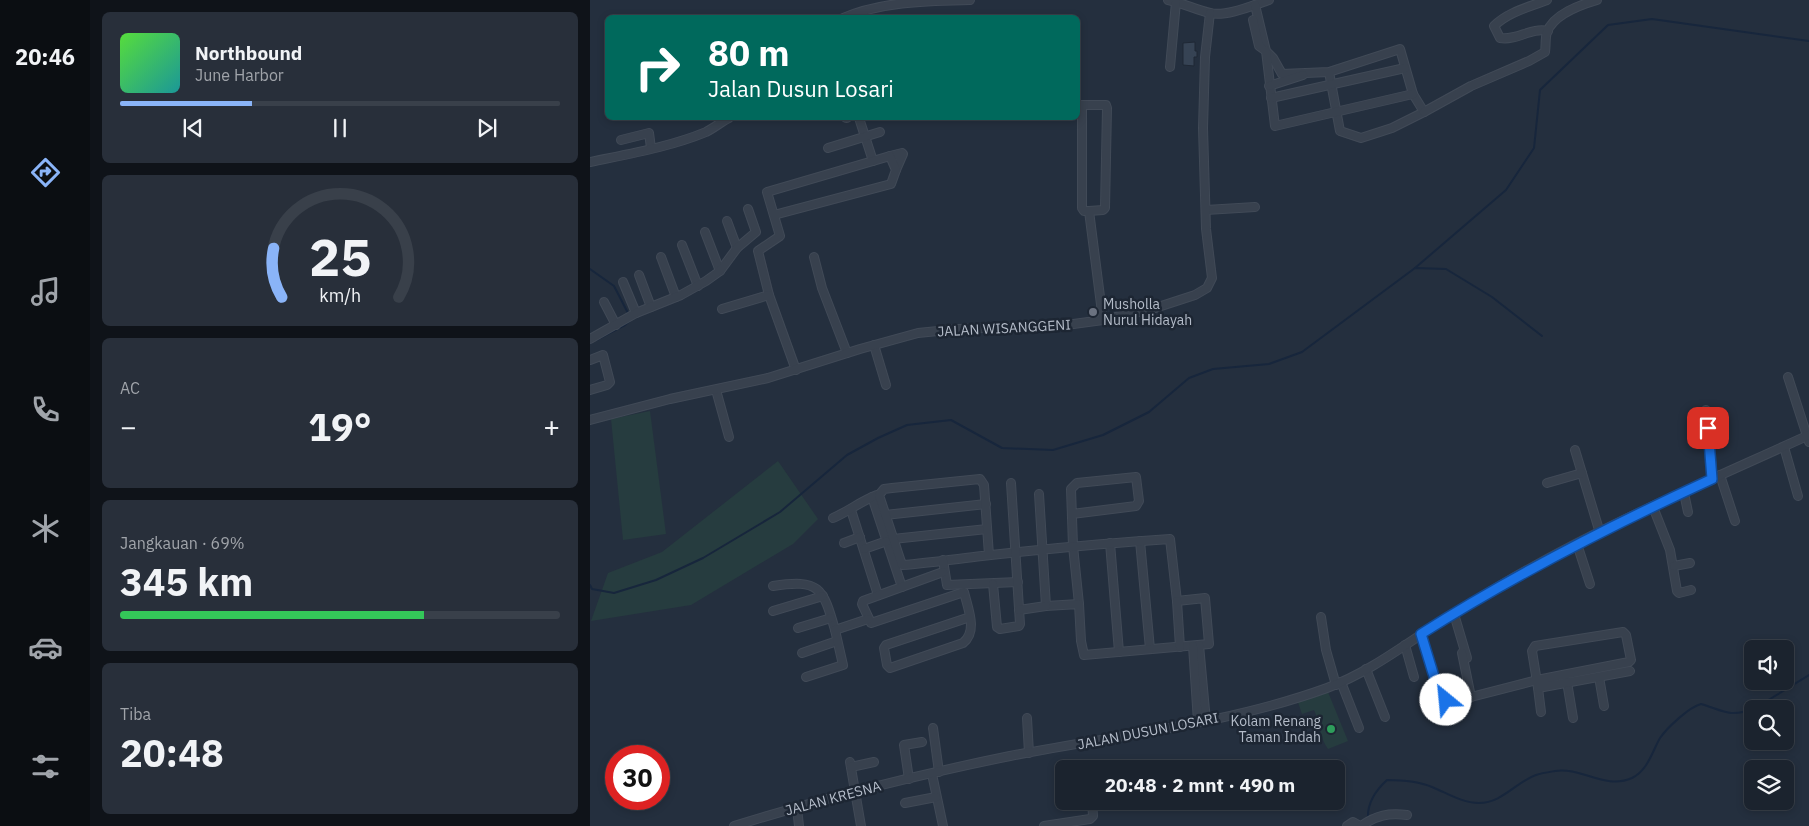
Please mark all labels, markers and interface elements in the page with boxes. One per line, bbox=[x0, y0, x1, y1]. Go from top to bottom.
text: 80 m bbox=[708, 30, 790, 76]
icon: right bbox=[625, 35, 690, 100]
text: Northbound bbox=[195, 41, 302, 65]
text: 20:46 bbox=[15, 42, 75, 71]
text: June Harbor bbox=[195, 65, 284, 85]
text: Jalan Dusun Losari bbox=[708, 74, 894, 103]
icon: previous bbox=[179, 114, 207, 142]
icon: pause bbox=[326, 114, 354, 142]
icon: next bbox=[473, 114, 501, 142]
icon: directions bbox=[28, 155, 63, 190]
text: 25 bbox=[309, 223, 371, 290]
icon: music bbox=[28, 274, 63, 309]
text: km/h bbox=[319, 284, 361, 307]
place label: Musholla Nurul Hidayah bbox=[1103, 295, 1192, 329]
marker: Musholla Nurul Hidayah bbox=[1087, 306, 1099, 318]
street label: JALAN WISANGGENI bbox=[937, 316, 1071, 340]
text: AC bbox=[120, 378, 140, 398]
icon: phone bbox=[28, 392, 63, 427]
text: 19° bbox=[308, 402, 372, 451]
pin bbox=[1687, 407, 1729, 449]
text: − bbox=[120, 408, 137, 445]
text: + bbox=[543, 408, 560, 445]
icon: arrive bbox=[1694, 414, 1722, 442]
icon: climate bbox=[28, 511, 63, 546]
text: Jangkauan · 69% bbox=[120, 533, 245, 553]
text: 345 km bbox=[120, 557, 253, 606]
icon: car bbox=[28, 630, 63, 665]
map controls bbox=[1744, 640, 1794, 810]
button: sound bbox=[1744, 640, 1794, 690]
position arrow bbox=[1419, 673, 1471, 725]
button: search bbox=[1744, 700, 1794, 750]
text: Tiba bbox=[120, 704, 151, 724]
street label: JALAN DUSUN LOSARI bbox=[1076, 708, 1220, 754]
place label: Kolam Renang Taman Indah bbox=[1231, 712, 1322, 746]
marker: Kolam Renang Taman Indah bbox=[1325, 723, 1337, 735]
text: 20:48 bbox=[120, 728, 224, 777]
speed limit sign: 30 bbox=[605, 745, 670, 810]
icon: filters bbox=[28, 749, 63, 784]
button: layers bbox=[1744, 760, 1794, 810]
text: 20:48 · 2 mnt · 490 m bbox=[1105, 773, 1295, 797]
street label: JALAN KRESNA bbox=[783, 777, 883, 819]

